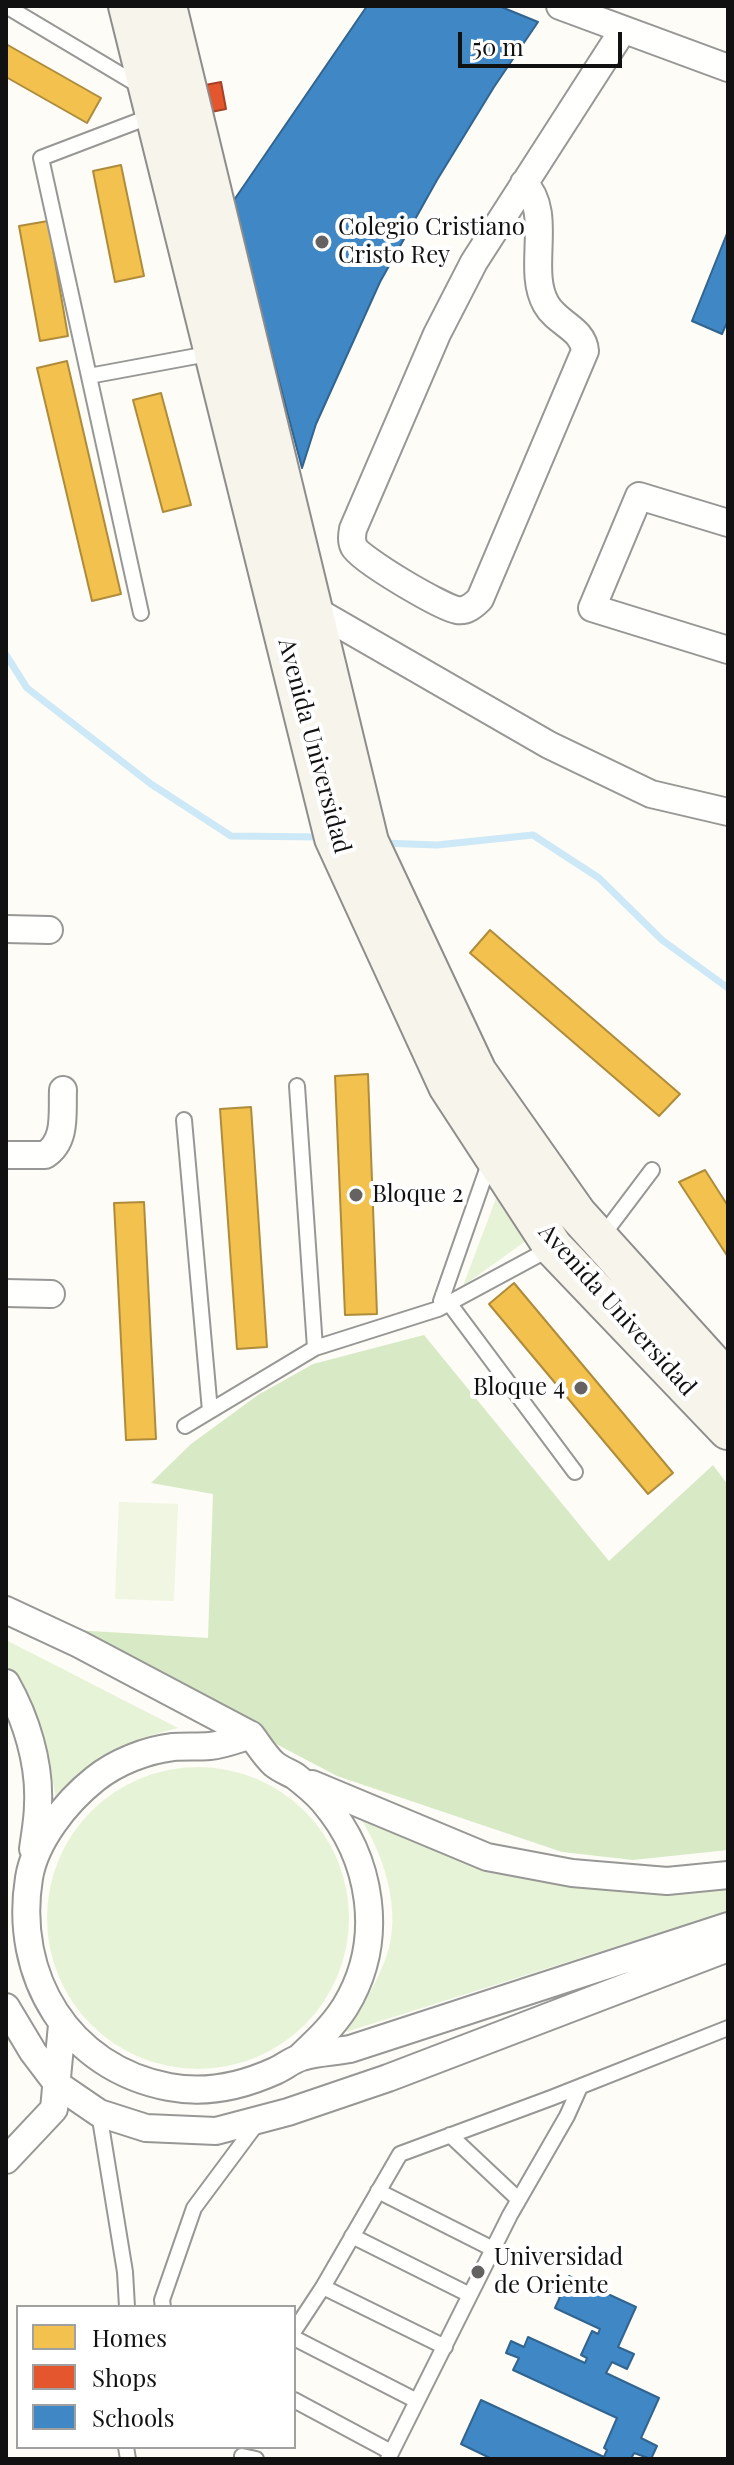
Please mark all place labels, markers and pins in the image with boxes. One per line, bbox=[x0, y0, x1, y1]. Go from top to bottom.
place label: Colegio Cristiano Cristo Rey bbox=[338, 214, 525, 270]
marker: Colegio Cristiano Cristo Rey bbox=[313, 233, 331, 251]
place label: Bloque 2 bbox=[372, 1181, 464, 1209]
marker: Bloque 2 bbox=[347, 1186, 365, 1204]
place label: Bloque 4 bbox=[473, 1374, 565, 1402]
marker: Bloque 4 bbox=[572, 1379, 590, 1397]
place label: Universidad de Oriente bbox=[494, 2244, 623, 2300]
marker: Universidad de Oriente bbox=[469, 2263, 487, 2281]

